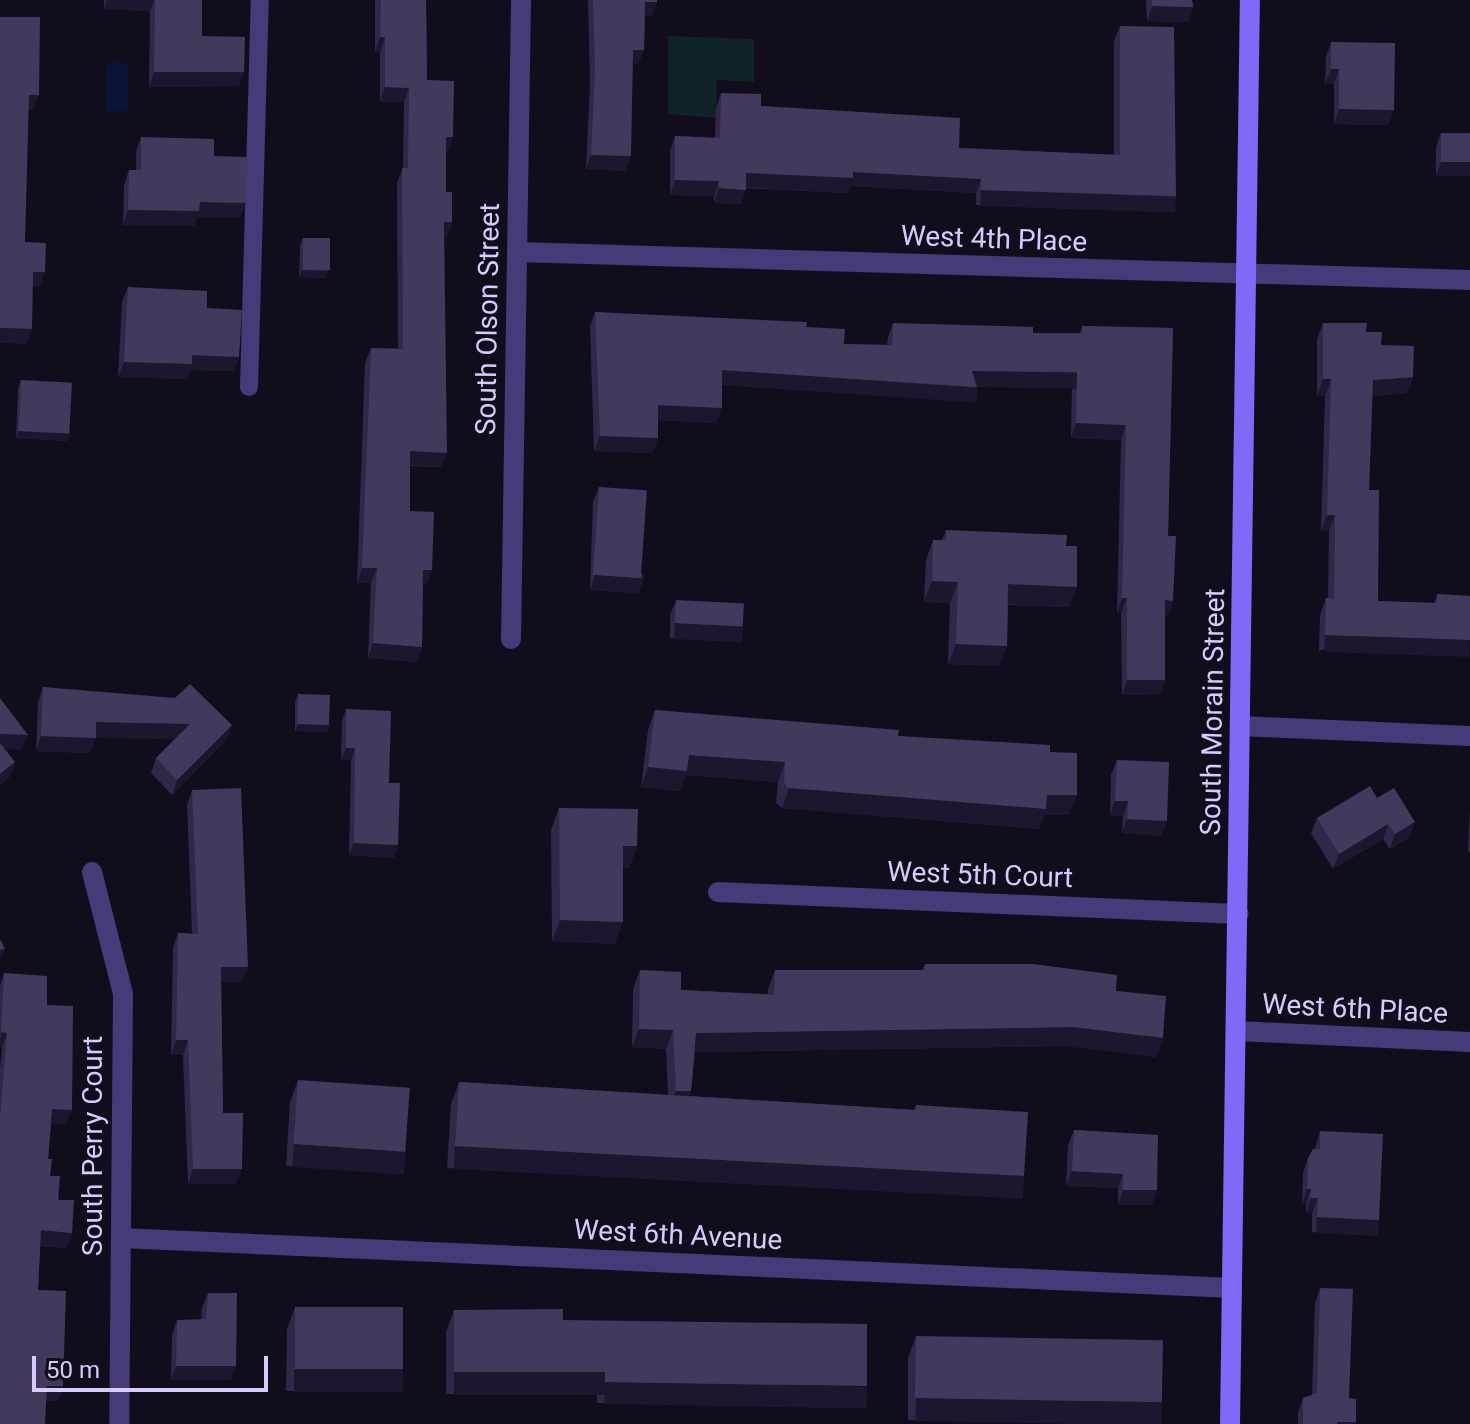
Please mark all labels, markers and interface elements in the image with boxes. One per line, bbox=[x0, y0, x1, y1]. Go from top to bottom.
street label: South Olson Street bbox=[469, 203, 507, 435]
street label: West 4th Place bbox=[900, 219, 1088, 259]
street label: South Morain Street bbox=[1194, 588, 1232, 836]
street label: West 5th Court bbox=[886, 855, 1074, 895]
street label: West 6th Place bbox=[1261, 987, 1449, 1031]
street label: South Perry Court bbox=[76, 1036, 110, 1256]
street label: West 6th Avenue bbox=[573, 1213, 783, 1257]
scale bar bbox=[36, 1340, 272, 1390]
text: 50 m bbox=[46, 1356, 100, 1384]

